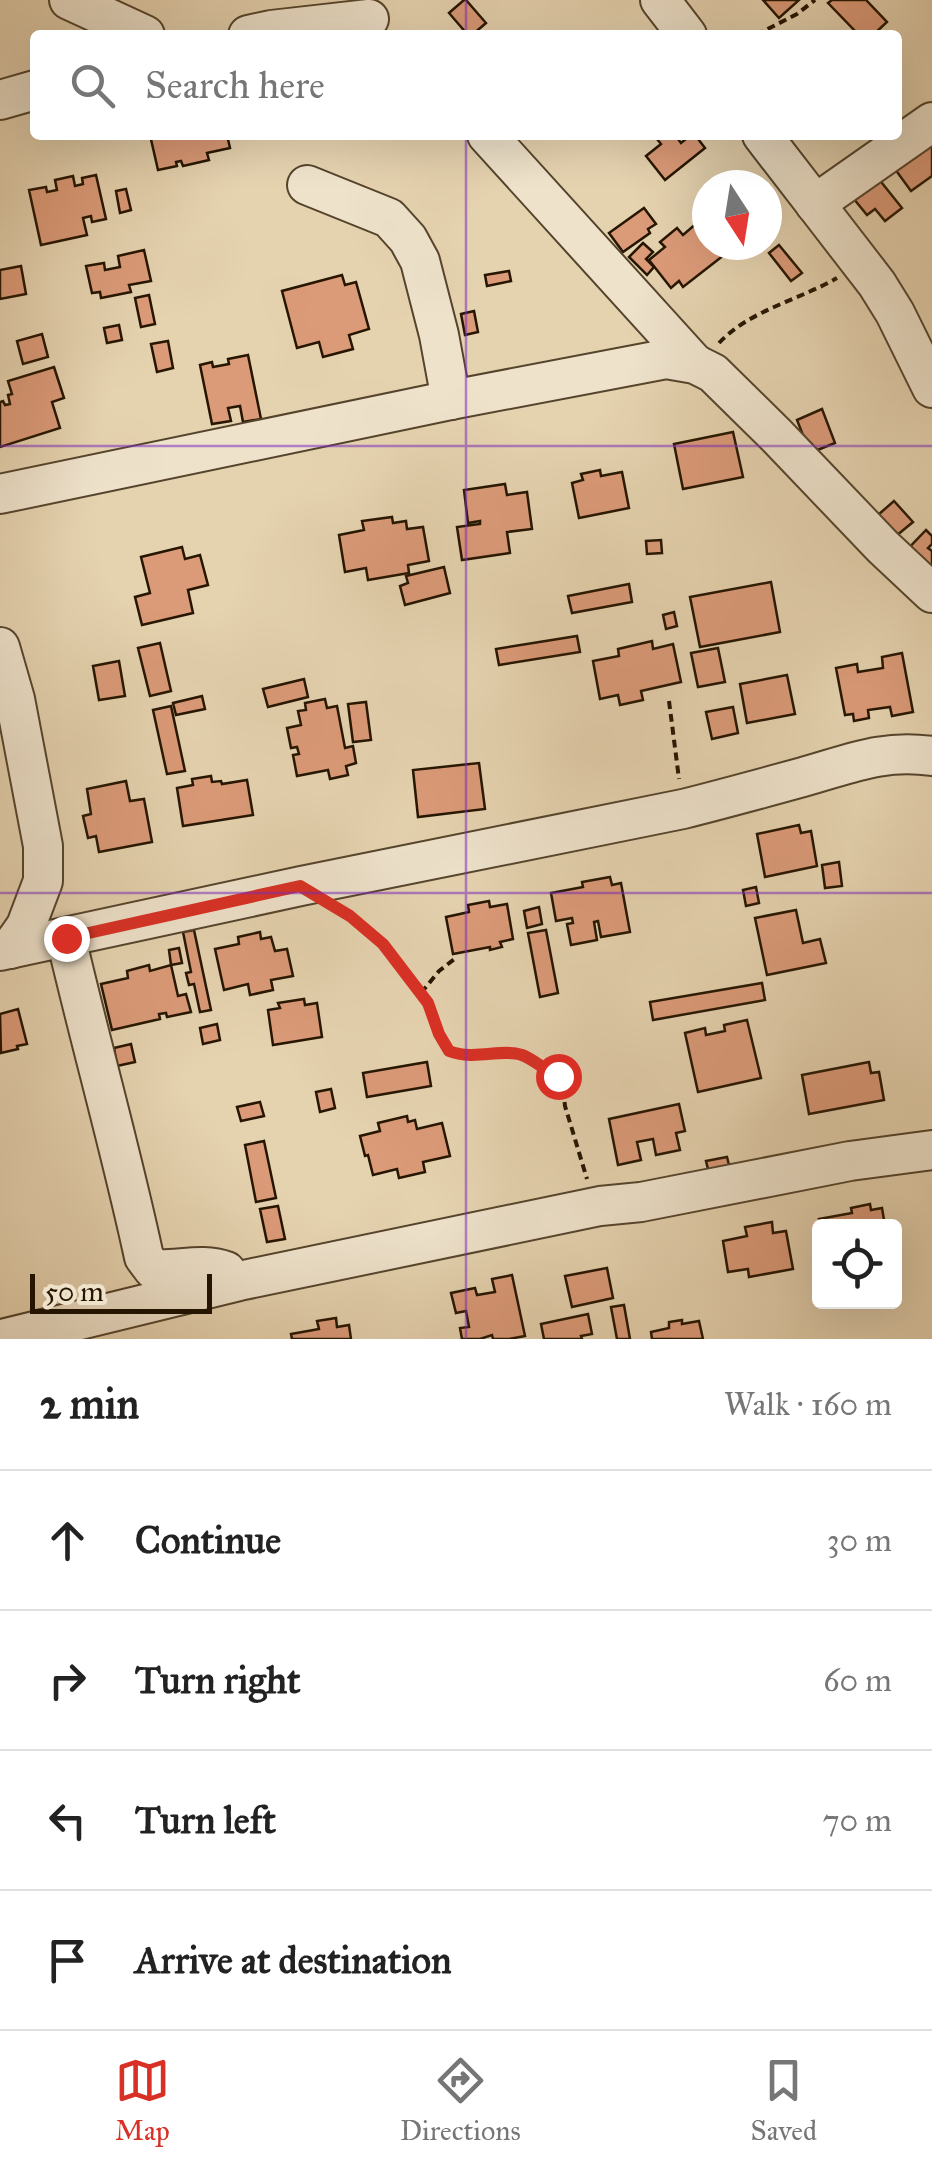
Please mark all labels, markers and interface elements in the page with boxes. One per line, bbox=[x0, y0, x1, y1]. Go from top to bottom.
search box bbox=[30, 30, 902, 140]
icon: search bbox=[65, 58, 120, 113]
text: Search here bbox=[145, 62, 325, 108]
north arrow bbox=[692, 170, 782, 260]
route end bbox=[44, 916, 90, 962]
route start bbox=[536, 1054, 582, 1100]
map controls bbox=[812, 1219, 902, 1309]
button: locate bbox=[812, 1219, 902, 1309]
scale bar bbox=[30, 1269, 212, 1314]
text: 50 m bbox=[45, 1274, 104, 1309]
text: 2 min bbox=[40, 1378, 139, 1430]
text: Walk · 160 m bbox=[724, 1385, 892, 1424]
icon: ahead bbox=[40, 1513, 95, 1568]
text: Continue bbox=[135, 1517, 281, 1563]
text: 30 m bbox=[827, 1521, 892, 1560]
icon: right bbox=[40, 1653, 95, 1708]
text: Turn right bbox=[135, 1657, 301, 1703]
text: 60 m bbox=[823, 1661, 892, 1700]
icon: left bbox=[40, 1793, 95, 1848]
text: Turn left bbox=[135, 1797, 276, 1843]
text: 70 m bbox=[823, 1801, 892, 1840]
icon: arrive bbox=[40, 1933, 95, 1988]
text: Arrive at destination bbox=[135, 1937, 452, 1983]
tab: Map bbox=[115, 2053, 170, 2148]
tab: Directions bbox=[400, 2053, 521, 2148]
tab: Saved bbox=[751, 2053, 817, 2148]

